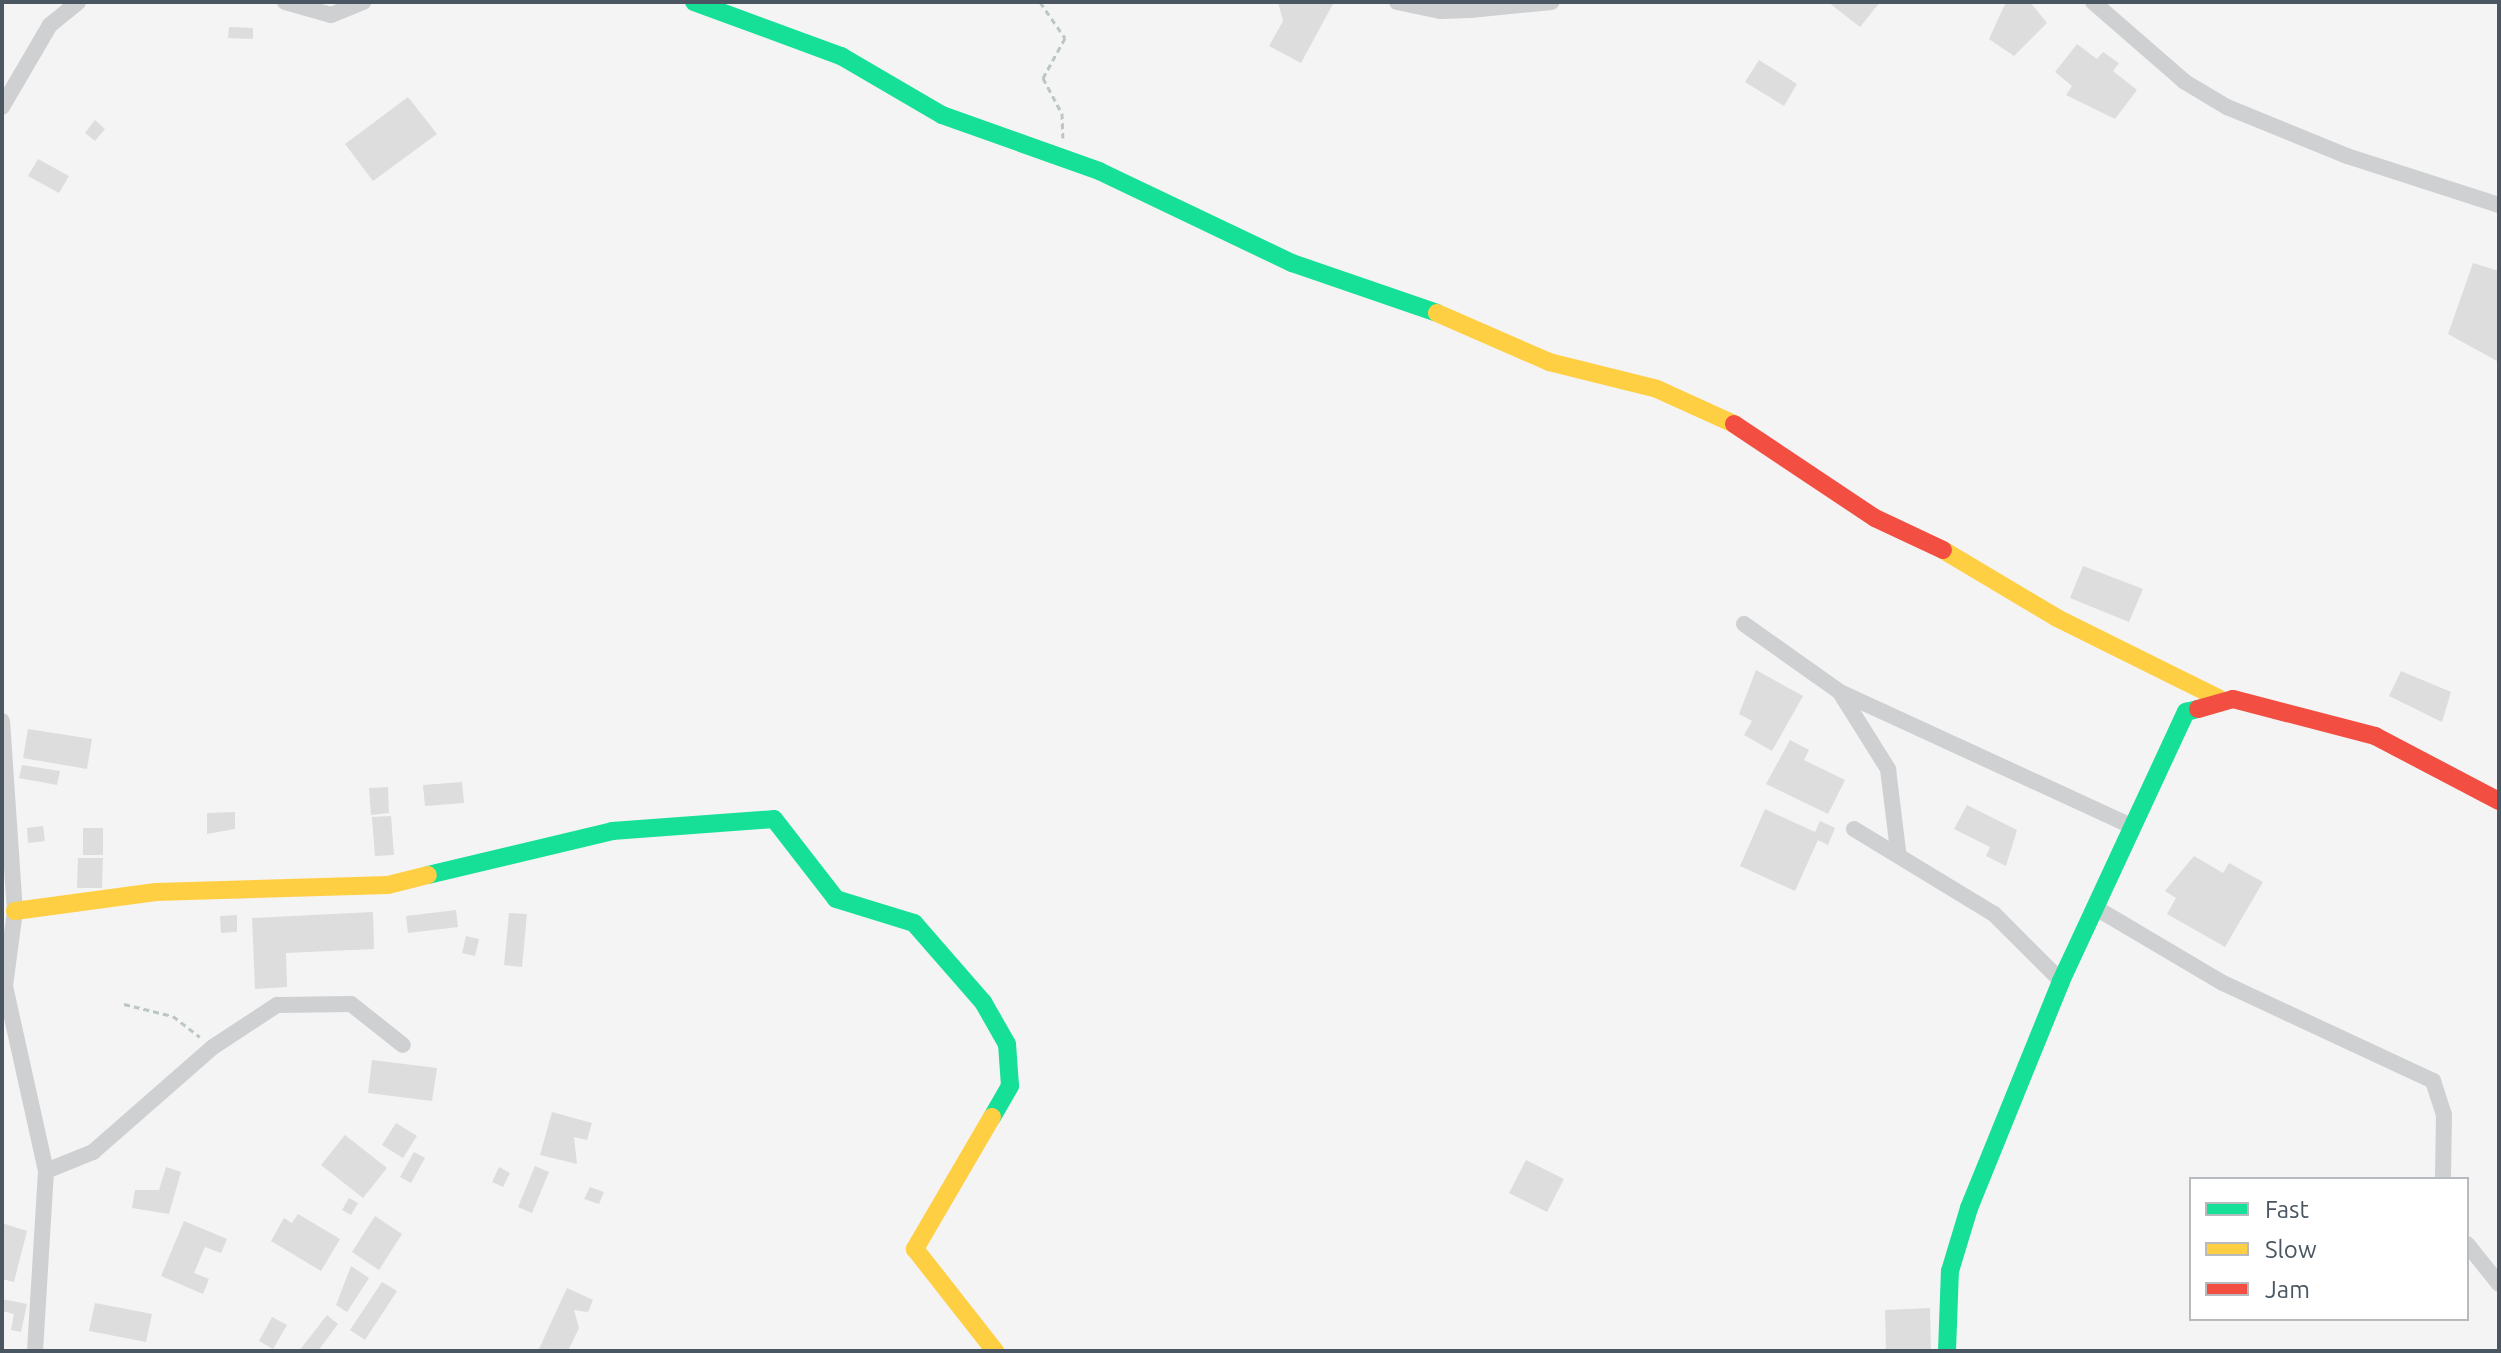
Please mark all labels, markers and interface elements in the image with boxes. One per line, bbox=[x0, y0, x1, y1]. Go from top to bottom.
legend bbox=[2189, 1177, 2469, 1321]
text: Fast bbox=[2265, 1196, 2309, 1223]
text: Slow bbox=[2265, 1236, 2317, 1263]
text: Jam bbox=[2265, 1276, 2310, 1303]

